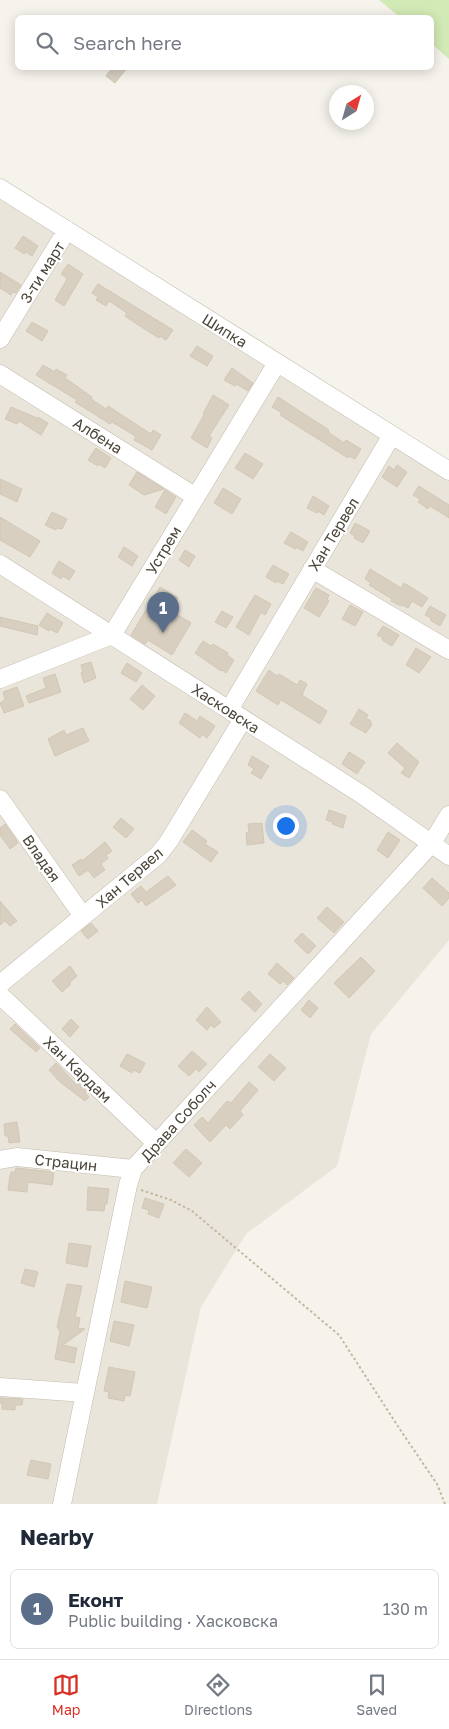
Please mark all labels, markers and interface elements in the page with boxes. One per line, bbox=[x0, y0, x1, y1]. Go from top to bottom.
search box bbox=[15, 15, 434, 70]
icon: search bbox=[33, 29, 61, 57]
text: Search here bbox=[73, 31, 182, 54]
north arrow bbox=[329, 85, 374, 130]
street label: 3-ти март bbox=[16, 237, 68, 306]
street label: Шипка bbox=[199, 309, 251, 351]
street label: Албена bbox=[70, 413, 126, 457]
street label: Хан Тервел bbox=[304, 494, 362, 574]
street label: Устрем bbox=[142, 522, 184, 578]
pin: 1 bbox=[147, 592, 179, 633]
street label: Хасковска bbox=[189, 679, 263, 737]
your location bbox=[273, 813, 299, 839]
street label: Владая bbox=[19, 831, 65, 885]
street label: Хан Тервел bbox=[92, 843, 166, 911]
street label: Хан Кардам bbox=[40, 1032, 116, 1106]
street label: Драва Соболч bbox=[137, 1076, 219, 1164]
street label: Страцин bbox=[34, 1150, 98, 1174]
text: Nearby bbox=[20, 1524, 94, 1550]
text: Еконт bbox=[68, 1588, 123, 1611]
text: 1 bbox=[33, 1599, 41, 1619]
text: 130 m bbox=[383, 1599, 428, 1619]
text: Public building · Хасковска bbox=[68, 1611, 278, 1631]
tab: Map bbox=[52, 1671, 80, 1718]
tab: Directions bbox=[184, 1671, 253, 1718]
tab: Saved bbox=[356, 1671, 397, 1718]

